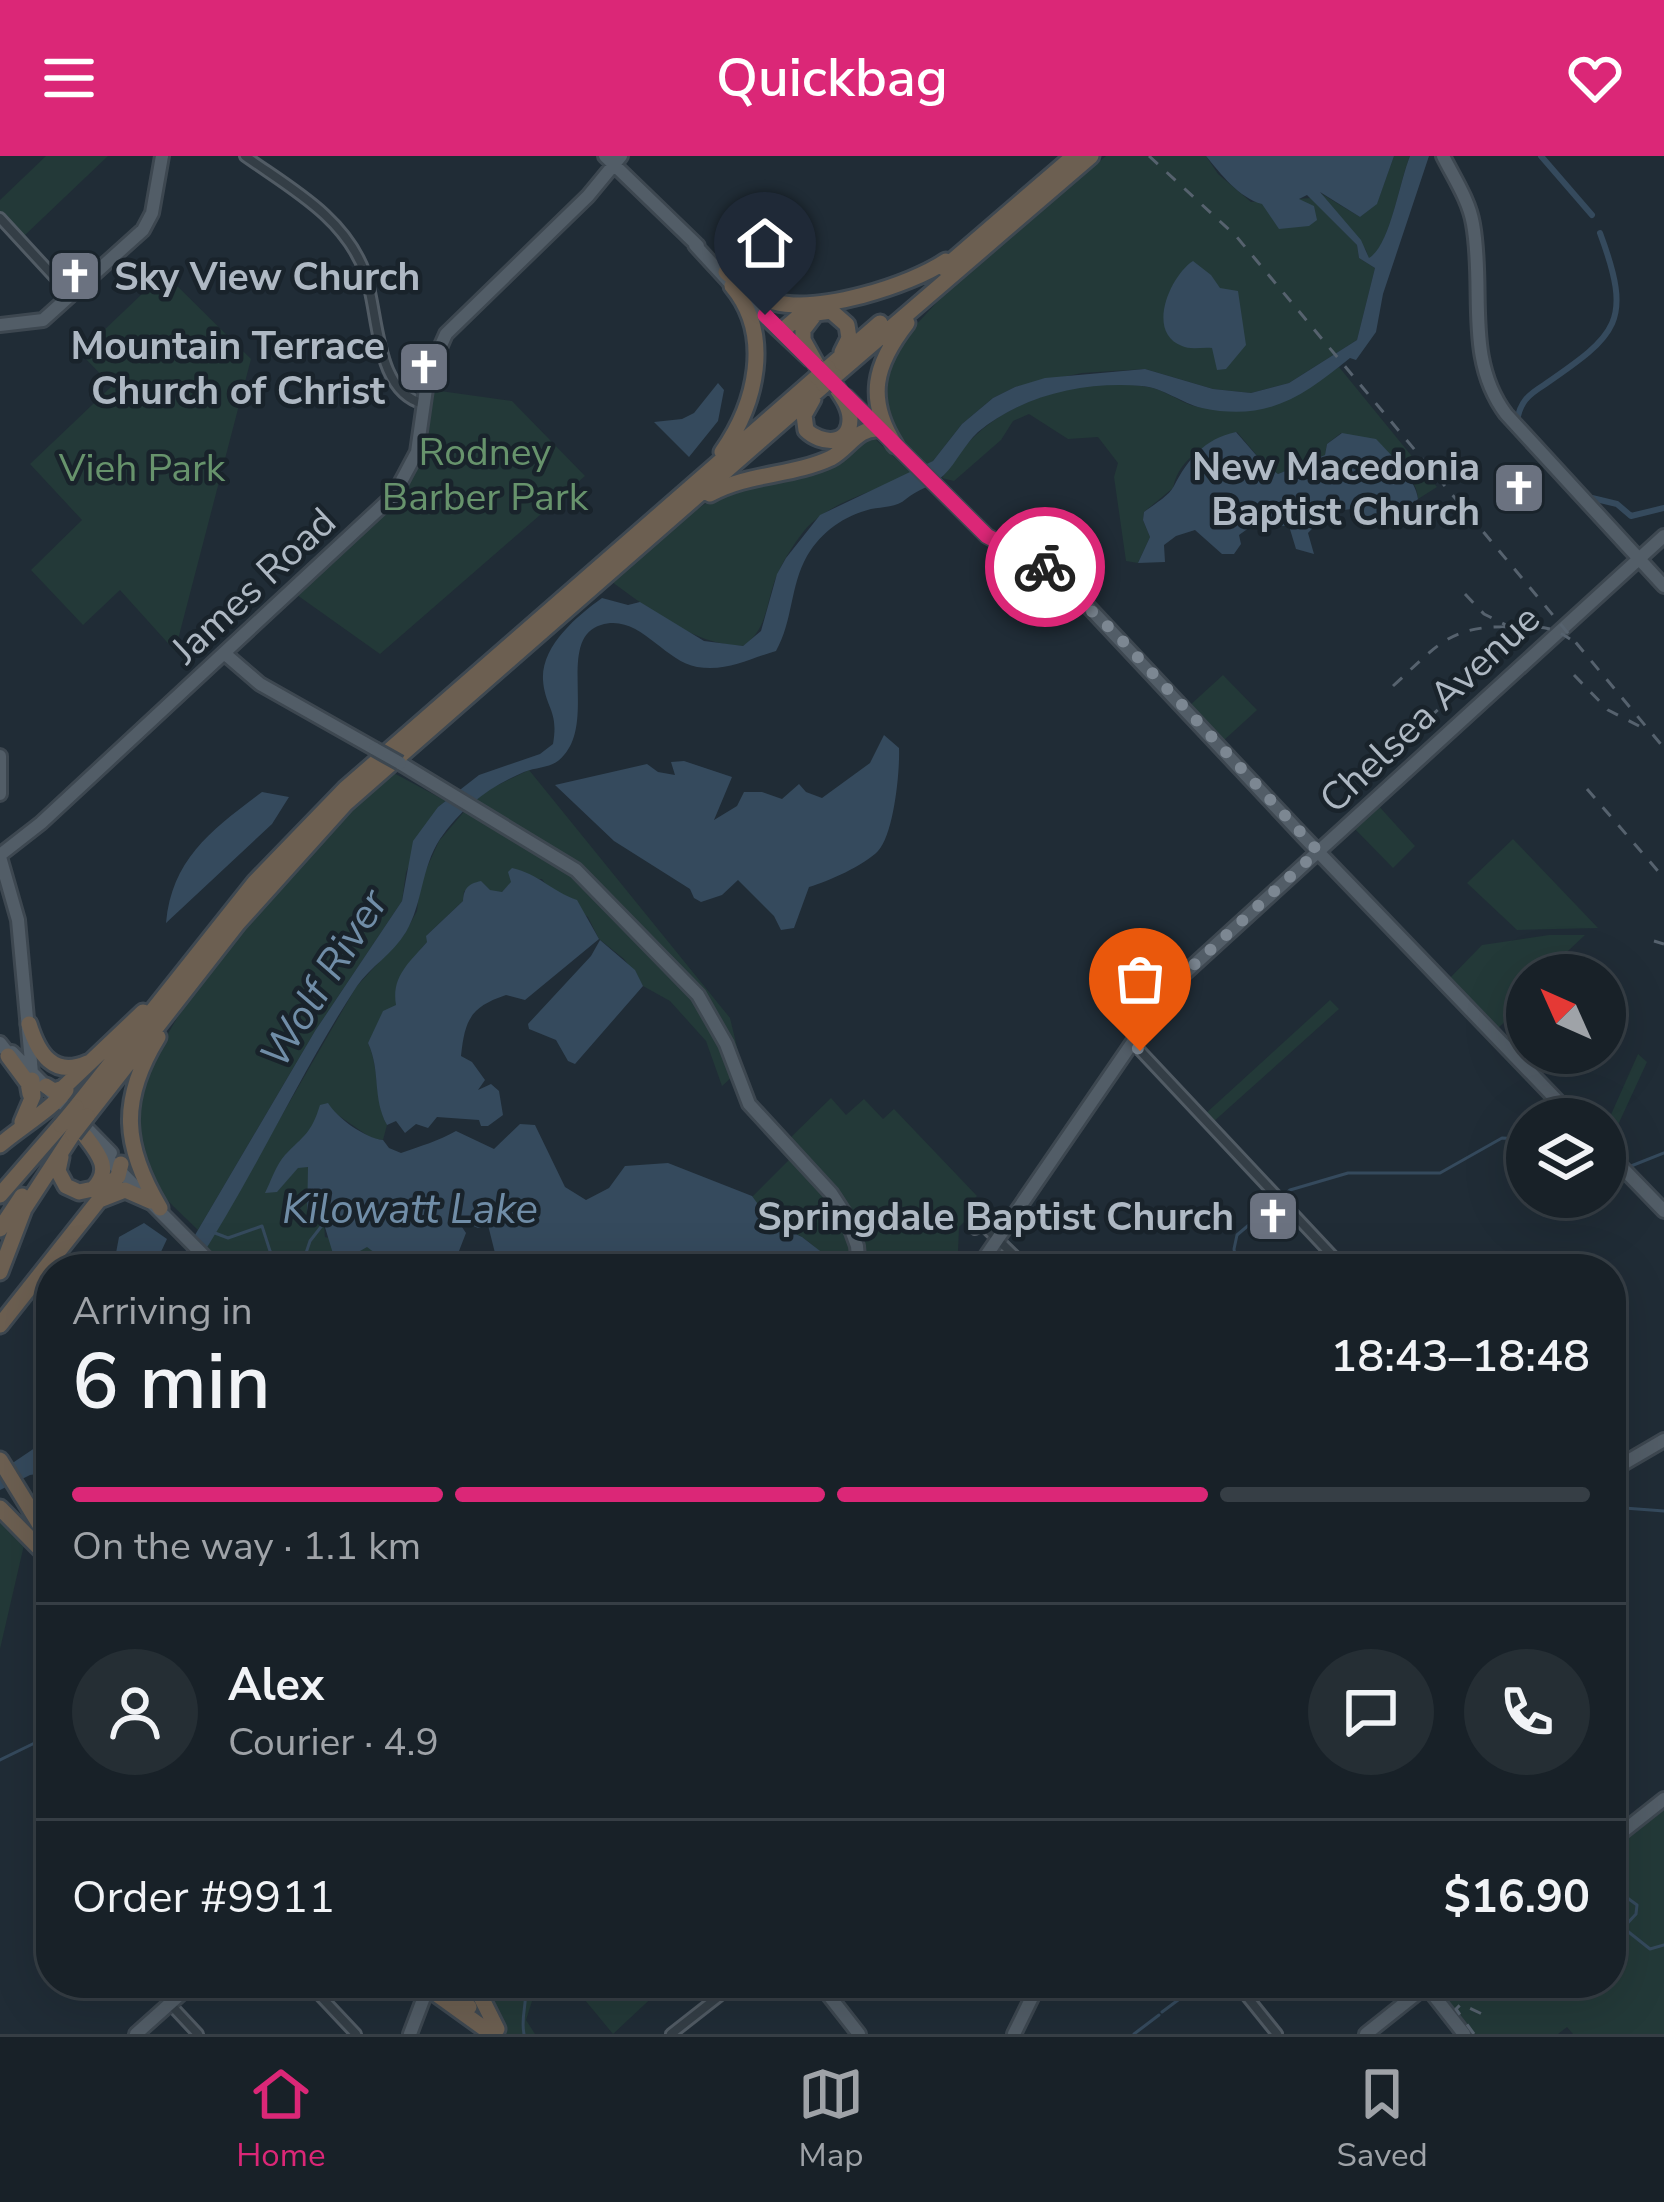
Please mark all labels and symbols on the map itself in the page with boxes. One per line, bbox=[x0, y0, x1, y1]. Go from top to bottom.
pin bbox=[714, 192, 816, 315]
church icon: Sky View Church bbox=[47, 248, 103, 304]
place label: Sky View Church bbox=[114, 251, 420, 304]
place label: Mountain Terrace Church of Christ bbox=[71, 320, 386, 418]
church icon: Mountain Terrace Church of Christ bbox=[396, 339, 452, 395]
park label: Rodney Barber Park bbox=[382, 426, 589, 524]
place label: New Macedonia Baptist Church bbox=[1192, 441, 1480, 539]
park label: Vieh Park bbox=[58, 442, 226, 495]
church icon: New Macedonia Baptist Church bbox=[1491, 460, 1547, 516]
street label: James Road bbox=[160, 496, 348, 677]
courier bbox=[985, 507, 1105, 627]
street label: Chelsea Avenue bbox=[1308, 593, 1552, 825]
water label: Wolf River bbox=[247, 878, 402, 1079]
pin bbox=[1089, 928, 1191, 1051]
north arrow bbox=[1506, 954, 1626, 1074]
water label: Kilowatt Lake bbox=[282, 1181, 538, 1238]
church icon: Springdale Baptist Church bbox=[1245, 1188, 1301, 1244]
place label: Springdale Baptist Church bbox=[757, 1191, 1234, 1244]

